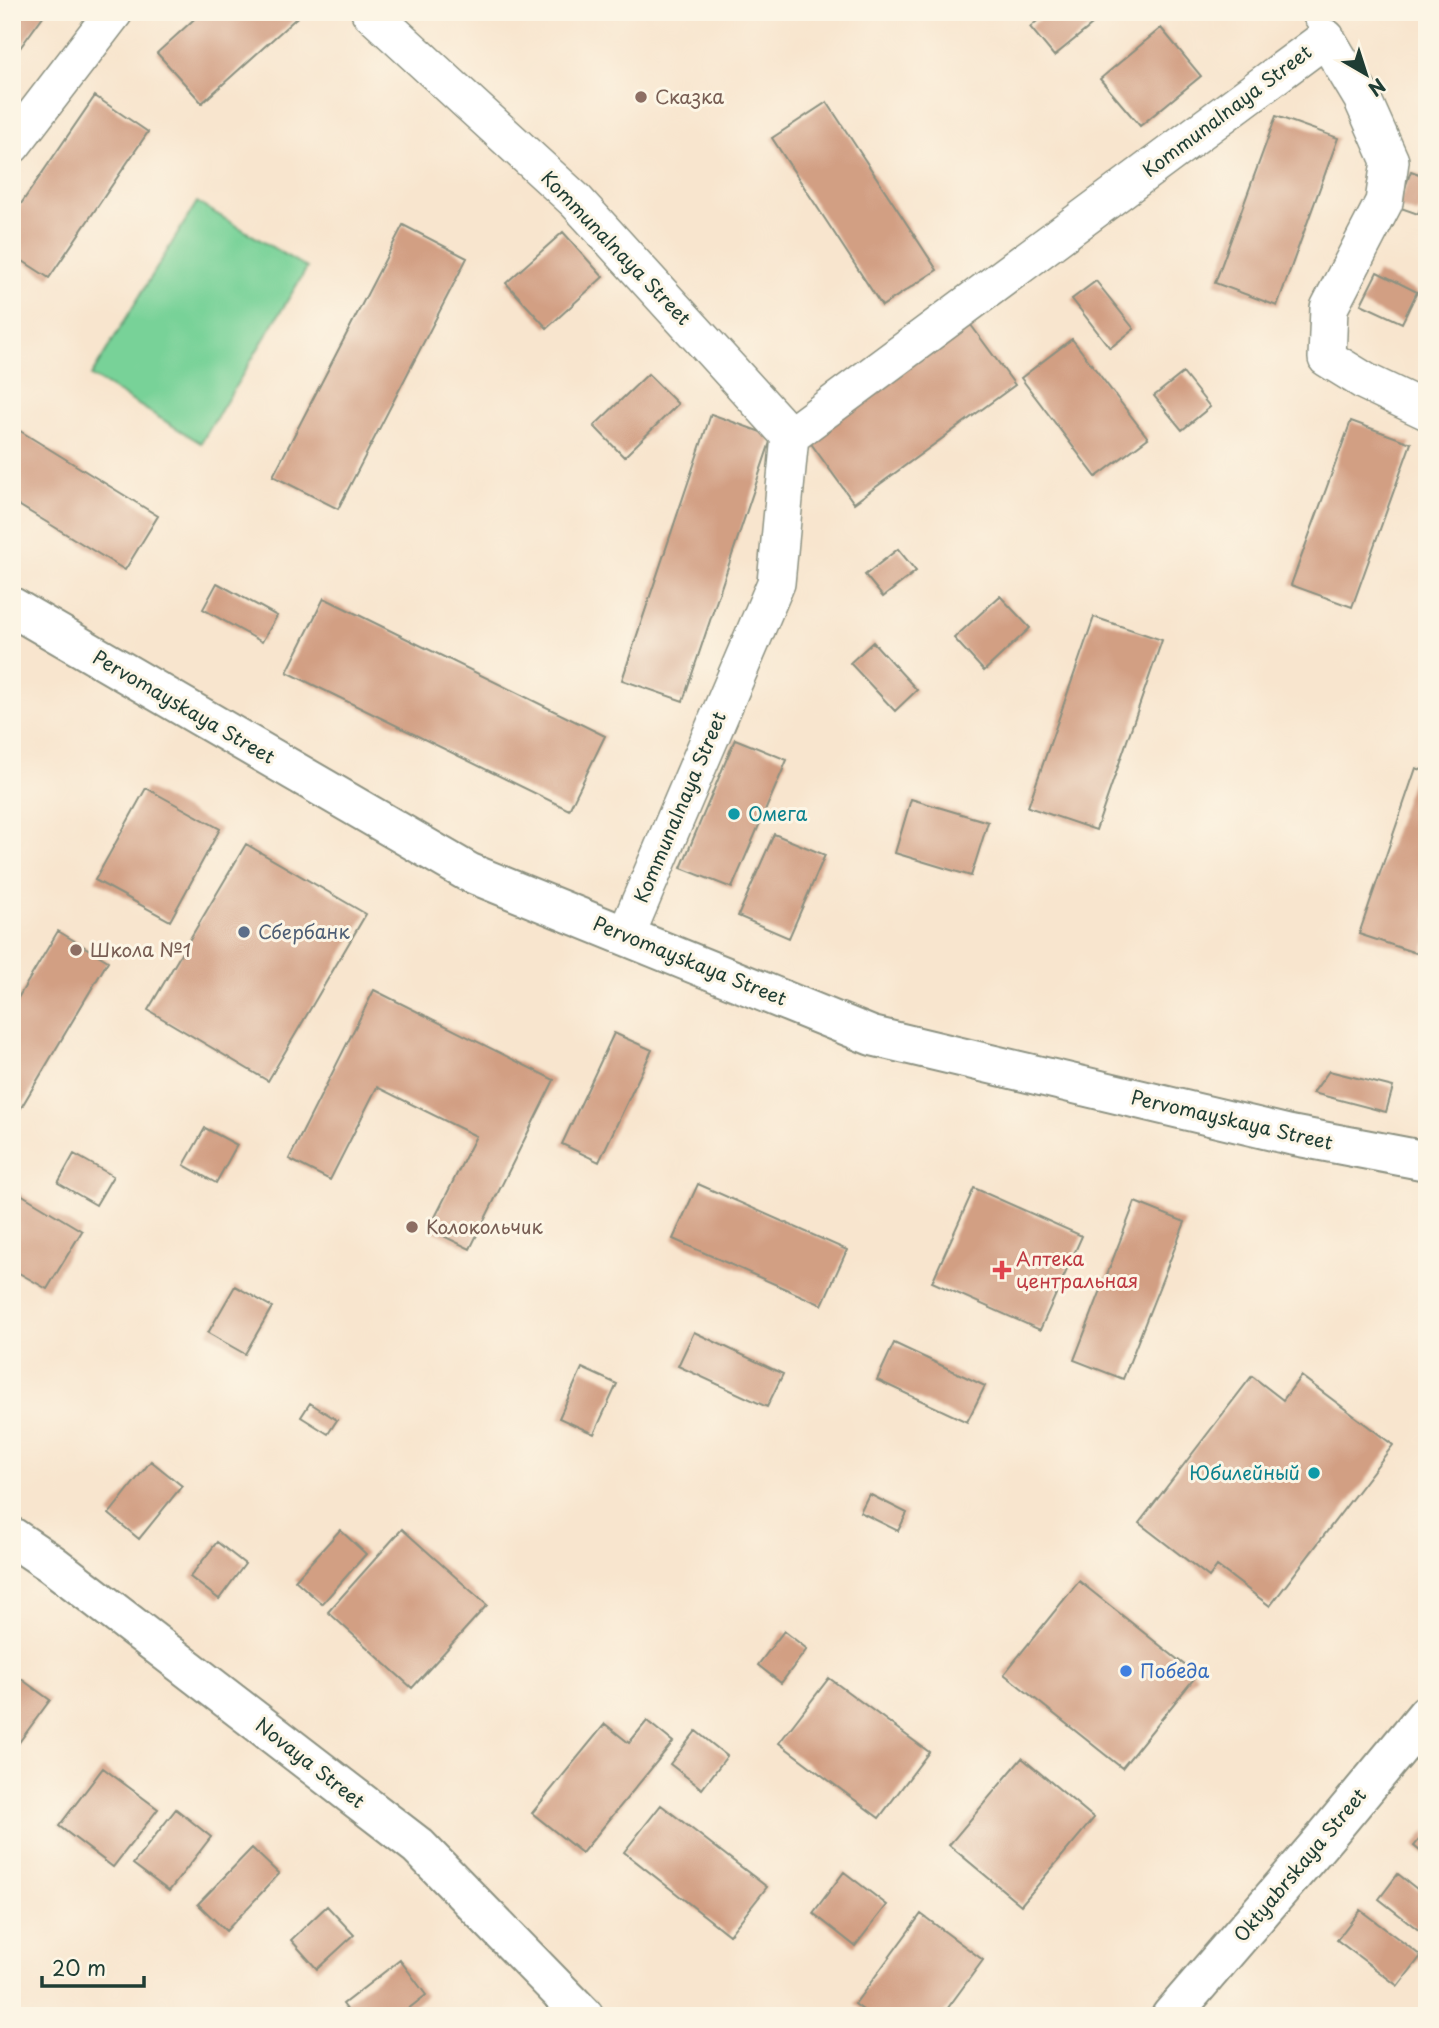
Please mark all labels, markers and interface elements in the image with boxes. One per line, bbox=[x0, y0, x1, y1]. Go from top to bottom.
street label: Kommunalnaya Street bbox=[1136, 37, 1317, 183]
north arrow bbox=[1330, 38, 1400, 108]
text: N bbox=[1363, 72, 1392, 104]
place label: Сказка bbox=[655, 82, 724, 110]
marker: Сказка bbox=[633, 89, 649, 105]
street label: Kommunalnaya Street bbox=[535, 164, 698, 331]
street label: Pervomayskaya Street bbox=[88, 642, 281, 770]
street label: Kommunalnaya Street bbox=[626, 706, 732, 907]
place label: Омега bbox=[748, 799, 807, 827]
marker: Омега bbox=[726, 806, 742, 822]
street label: Pervomayskaya Street bbox=[590, 908, 791, 1012]
place label: Сбербанк bbox=[258, 917, 350, 945]
marker: Сбербанк bbox=[236, 924, 252, 940]
place label: Школа №1 bbox=[90, 935, 191, 963]
marker: Школа №1 bbox=[68, 942, 84, 958]
street label: Pervomayskaya Street bbox=[1129, 1082, 1336, 1156]
place label: Колокольчик bbox=[426, 1212, 544, 1240]
marker: Колокольчик bbox=[404, 1219, 420, 1235]
place label: Аптека центральная bbox=[1016, 1244, 1138, 1294]
marker: Аптека центральная bbox=[994, 1262, 1010, 1278]
place label: Юбилейный bbox=[1190, 1458, 1300, 1486]
marker: Юбилейный bbox=[1306, 1465, 1322, 1481]
place label: Победа bbox=[1140, 1656, 1210, 1684]
marker: Победа bbox=[1118, 1663, 1134, 1679]
street label: Novaya Street bbox=[250, 1710, 372, 1814]
street label: Oktyabrskaya Street bbox=[1226, 1781, 1372, 1947]
scale bar bbox=[42, 1944, 144, 1988]
text: 20 m bbox=[52, 1951, 106, 1983]

